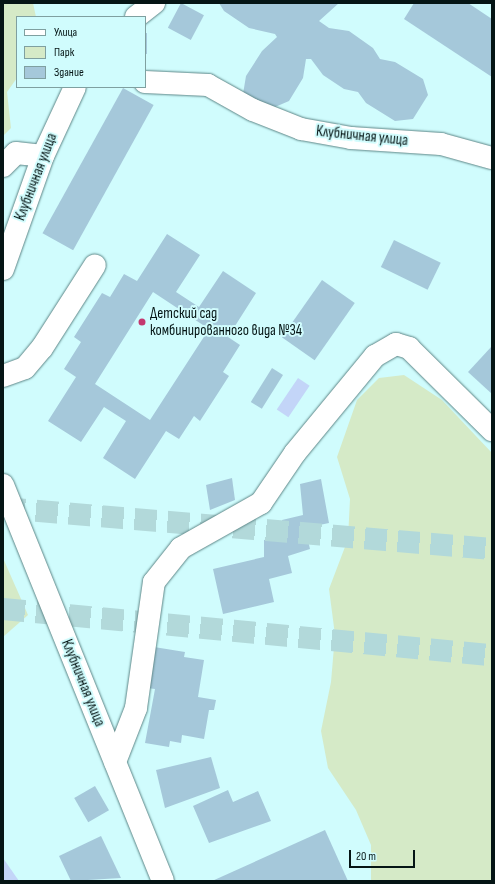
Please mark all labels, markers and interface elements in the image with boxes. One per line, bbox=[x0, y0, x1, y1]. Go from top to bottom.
legend bbox=[16, 16, 146, 88]
text: Улица bbox=[54, 25, 77, 40]
text: Парк bbox=[54, 45, 74, 60]
text: Здание bbox=[54, 65, 84, 80]
street label: Клубничная улица bbox=[315, 122, 409, 150]
street label: Клубничная улица bbox=[11, 131, 61, 223]
place label: Детский сад комбинированного вида №34 bbox=[150, 304, 302, 339]
marker: Детский сад комбинированного вида №34 bbox=[137, 317, 147, 327]
street label: Клубничная улица bbox=[57, 637, 109, 729]
scale bar bbox=[351, 842, 417, 868]
text: 20 m bbox=[356, 849, 376, 864]

